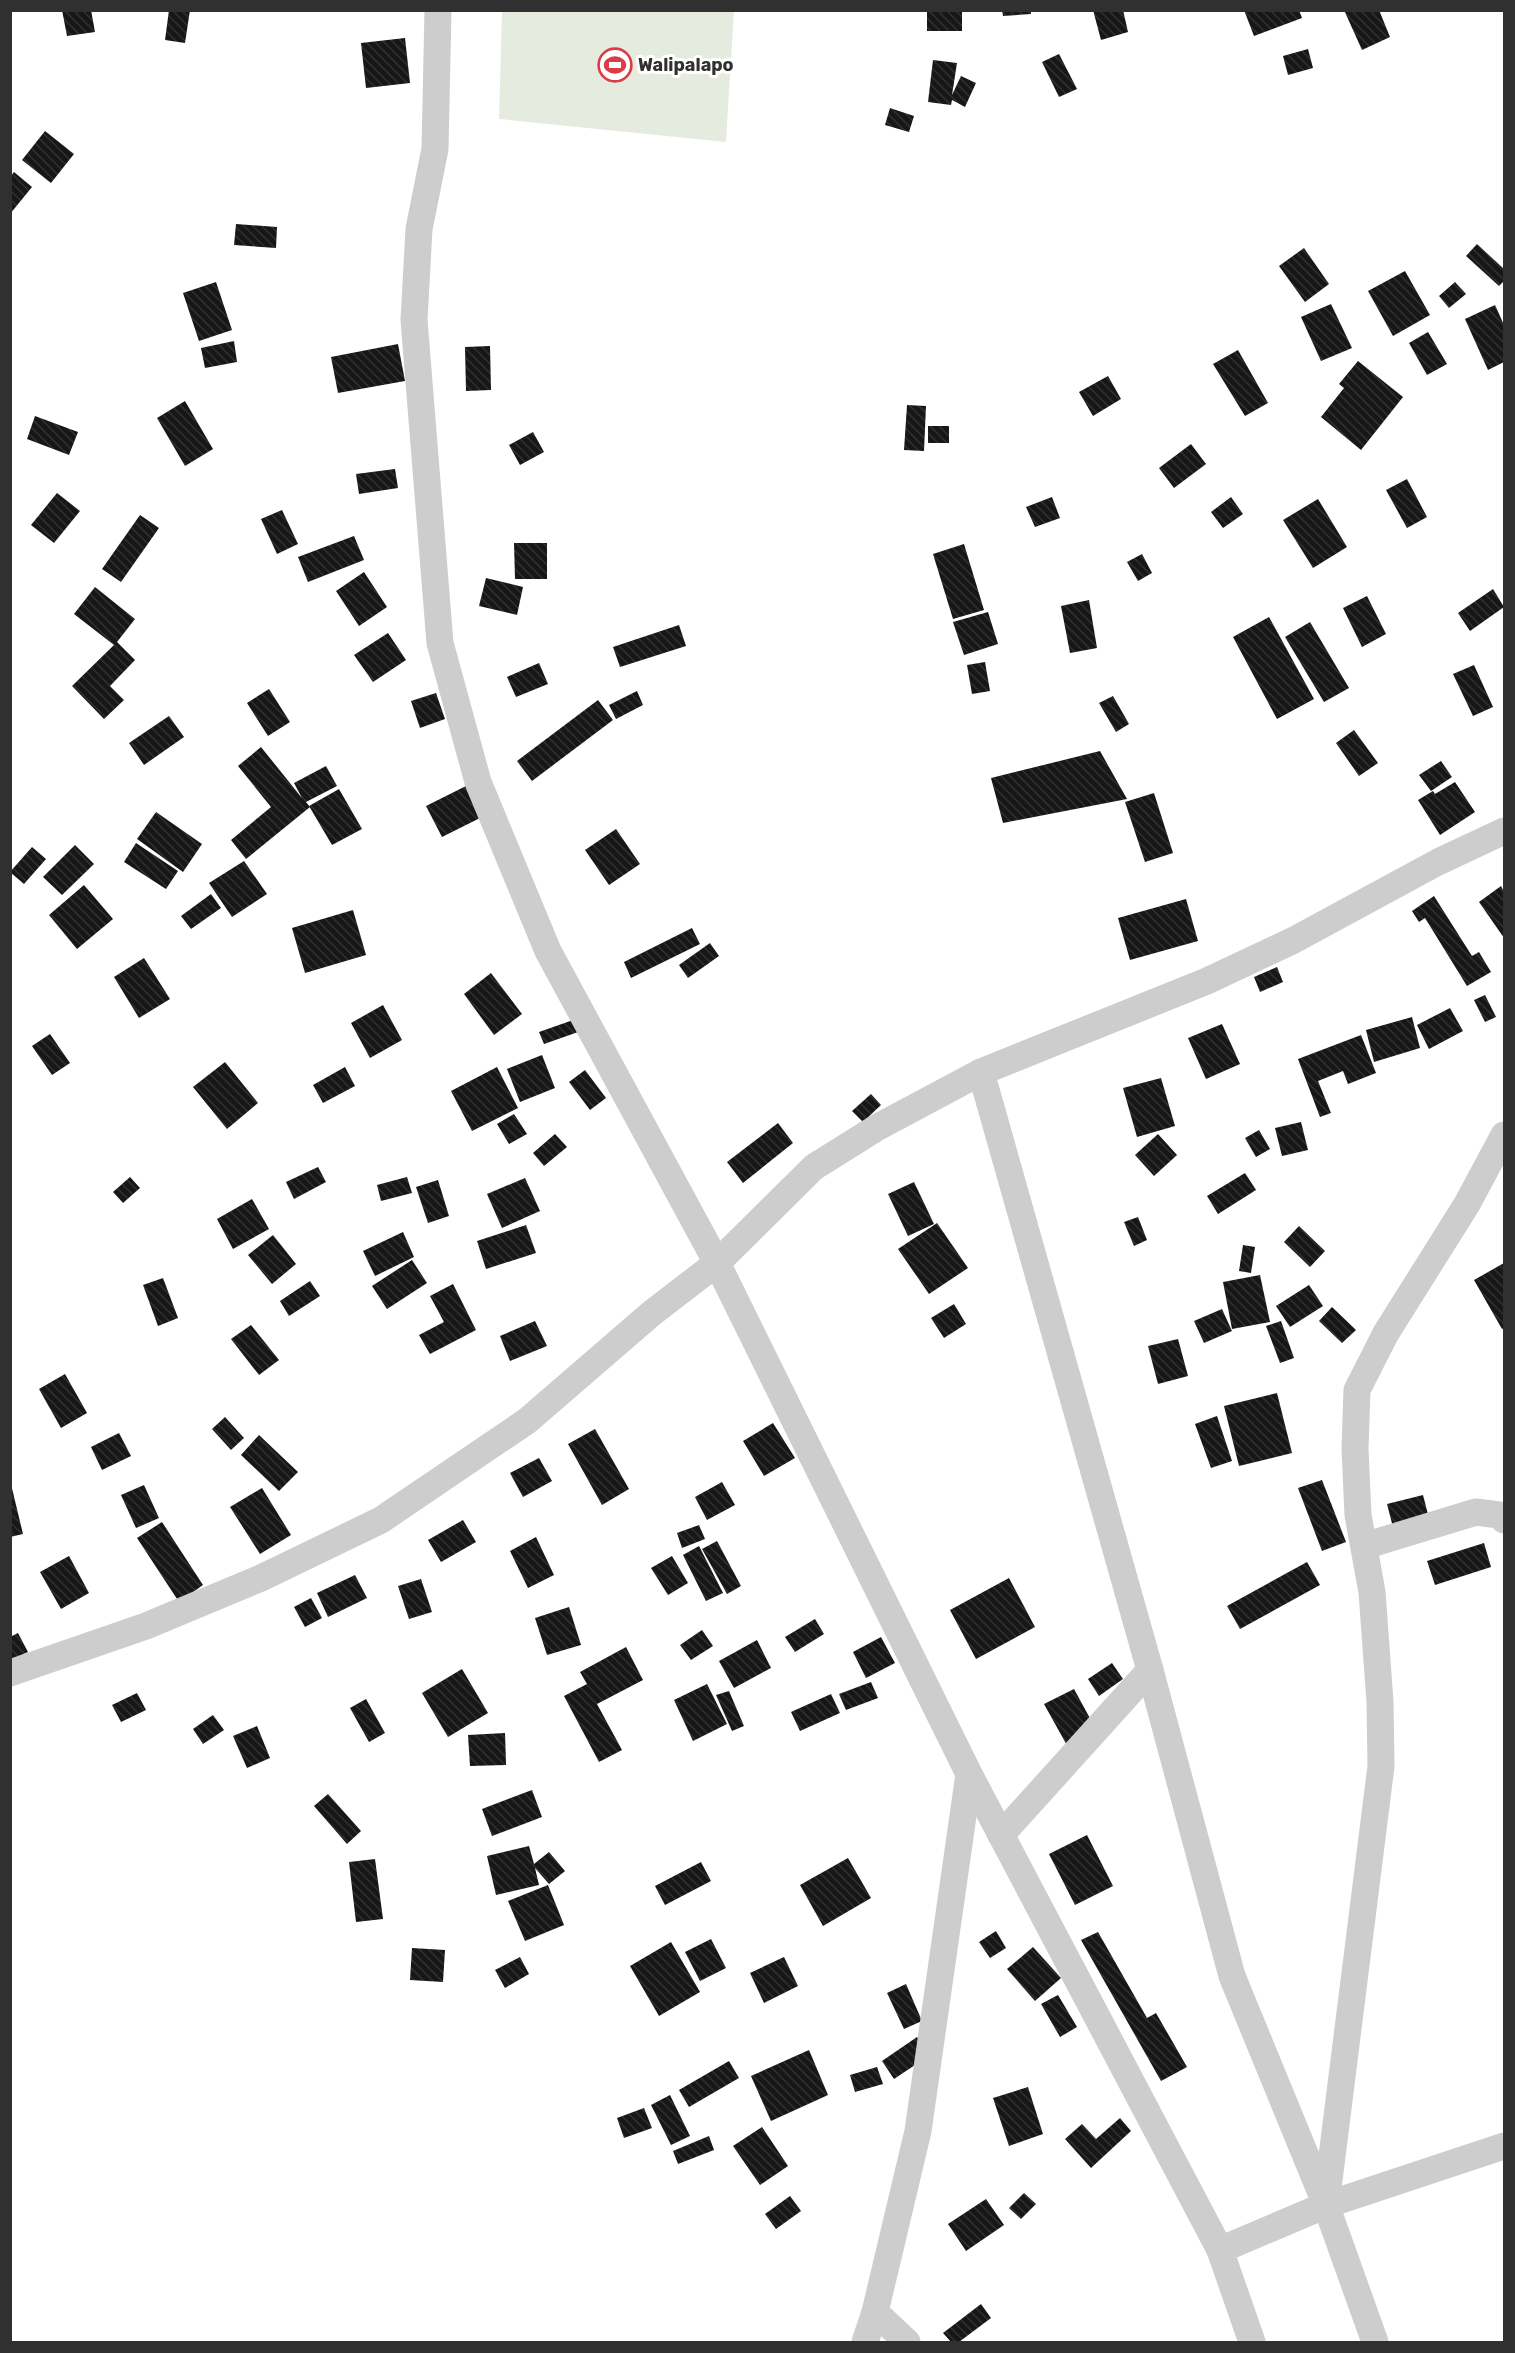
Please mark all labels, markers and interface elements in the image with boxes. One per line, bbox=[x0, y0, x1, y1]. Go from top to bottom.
sports icon: Walipalapo bbox=[597, 47, 633, 83]
place label: Walipalapo bbox=[638, 54, 734, 76]

